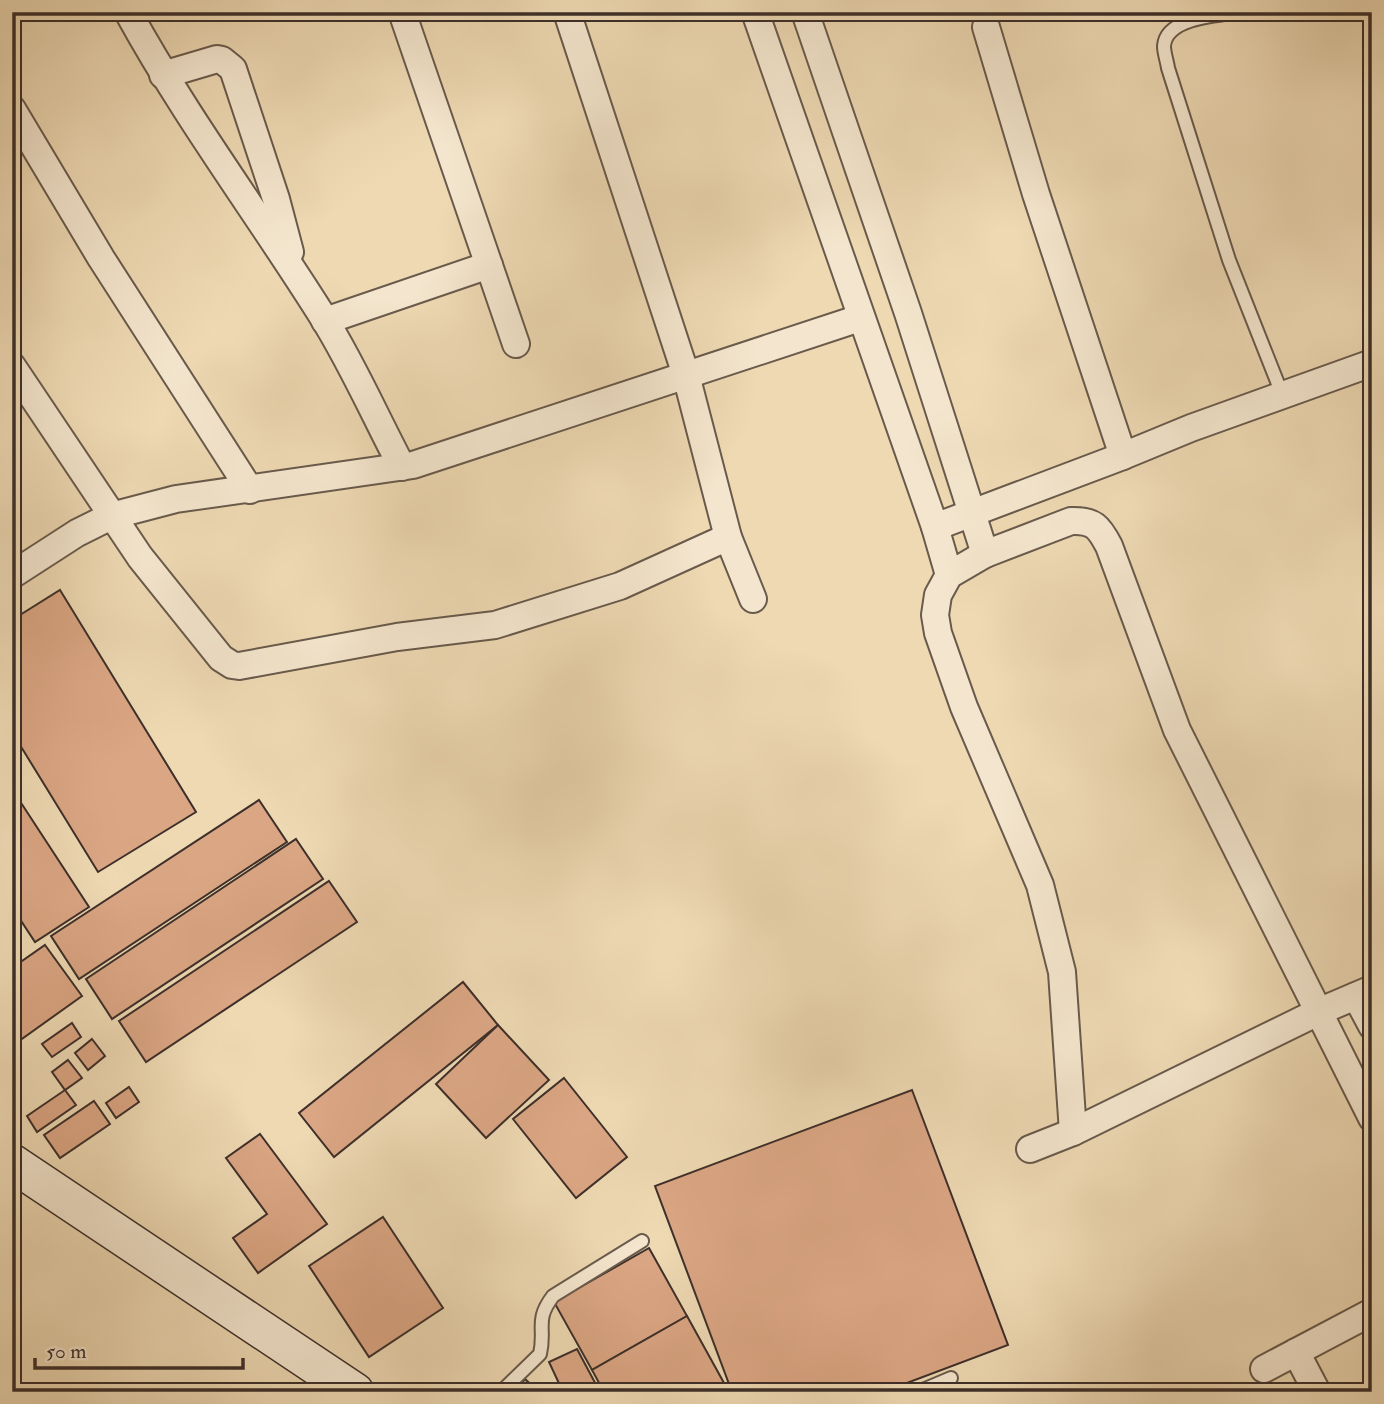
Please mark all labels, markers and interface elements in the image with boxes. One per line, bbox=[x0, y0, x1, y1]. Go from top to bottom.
scale bar bbox=[35, 1327, 243, 1371]
text: 50 m bbox=[46, 1338, 87, 1365]

